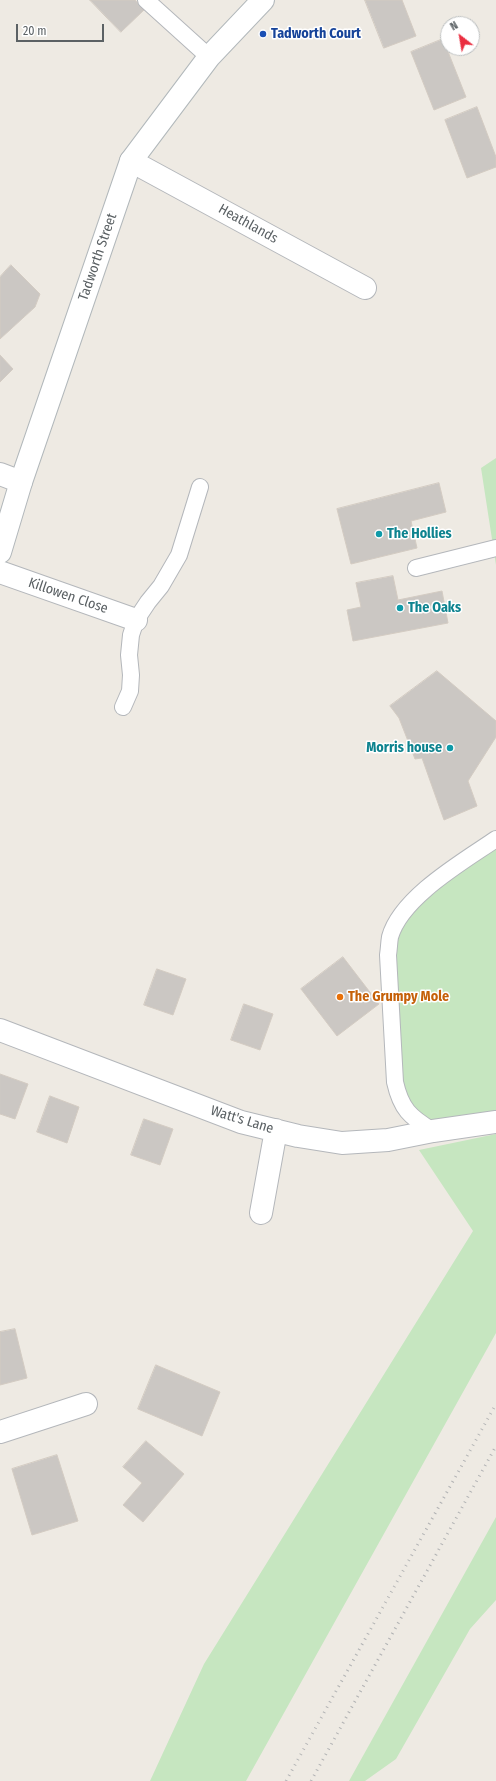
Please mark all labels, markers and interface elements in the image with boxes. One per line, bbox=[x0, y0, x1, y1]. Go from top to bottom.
scale bar bbox=[18, 16, 106, 42]
north arrow bbox=[440, 16, 480, 56]
text: N bbox=[448, 19, 460, 33]
text: 20 m bbox=[23, 24, 47, 38]
place label: Tadworth Court bbox=[271, 26, 361, 42]
marker: Tadworth Court bbox=[258, 29, 268, 39]
street label: Heathlands bbox=[215, 201, 281, 247]
street label: Tadworth Street bbox=[75, 211, 121, 303]
place label: The Hollies bbox=[387, 526, 452, 542]
marker: The Hollies bbox=[374, 529, 384, 539]
street label: Killowen Close bbox=[26, 575, 110, 617]
place label: The Oaks bbox=[408, 600, 461, 616]
marker: The Oaks bbox=[395, 603, 405, 613]
place label: Morris house bbox=[366, 740, 442, 756]
marker: Morris house bbox=[445, 743, 455, 753]
place label: The Grumpy Mole bbox=[348, 989, 449, 1005]
marker: The Grumpy Mole bbox=[335, 992, 345, 1002]
street label: Watt's Lane bbox=[208, 1102, 276, 1138]

